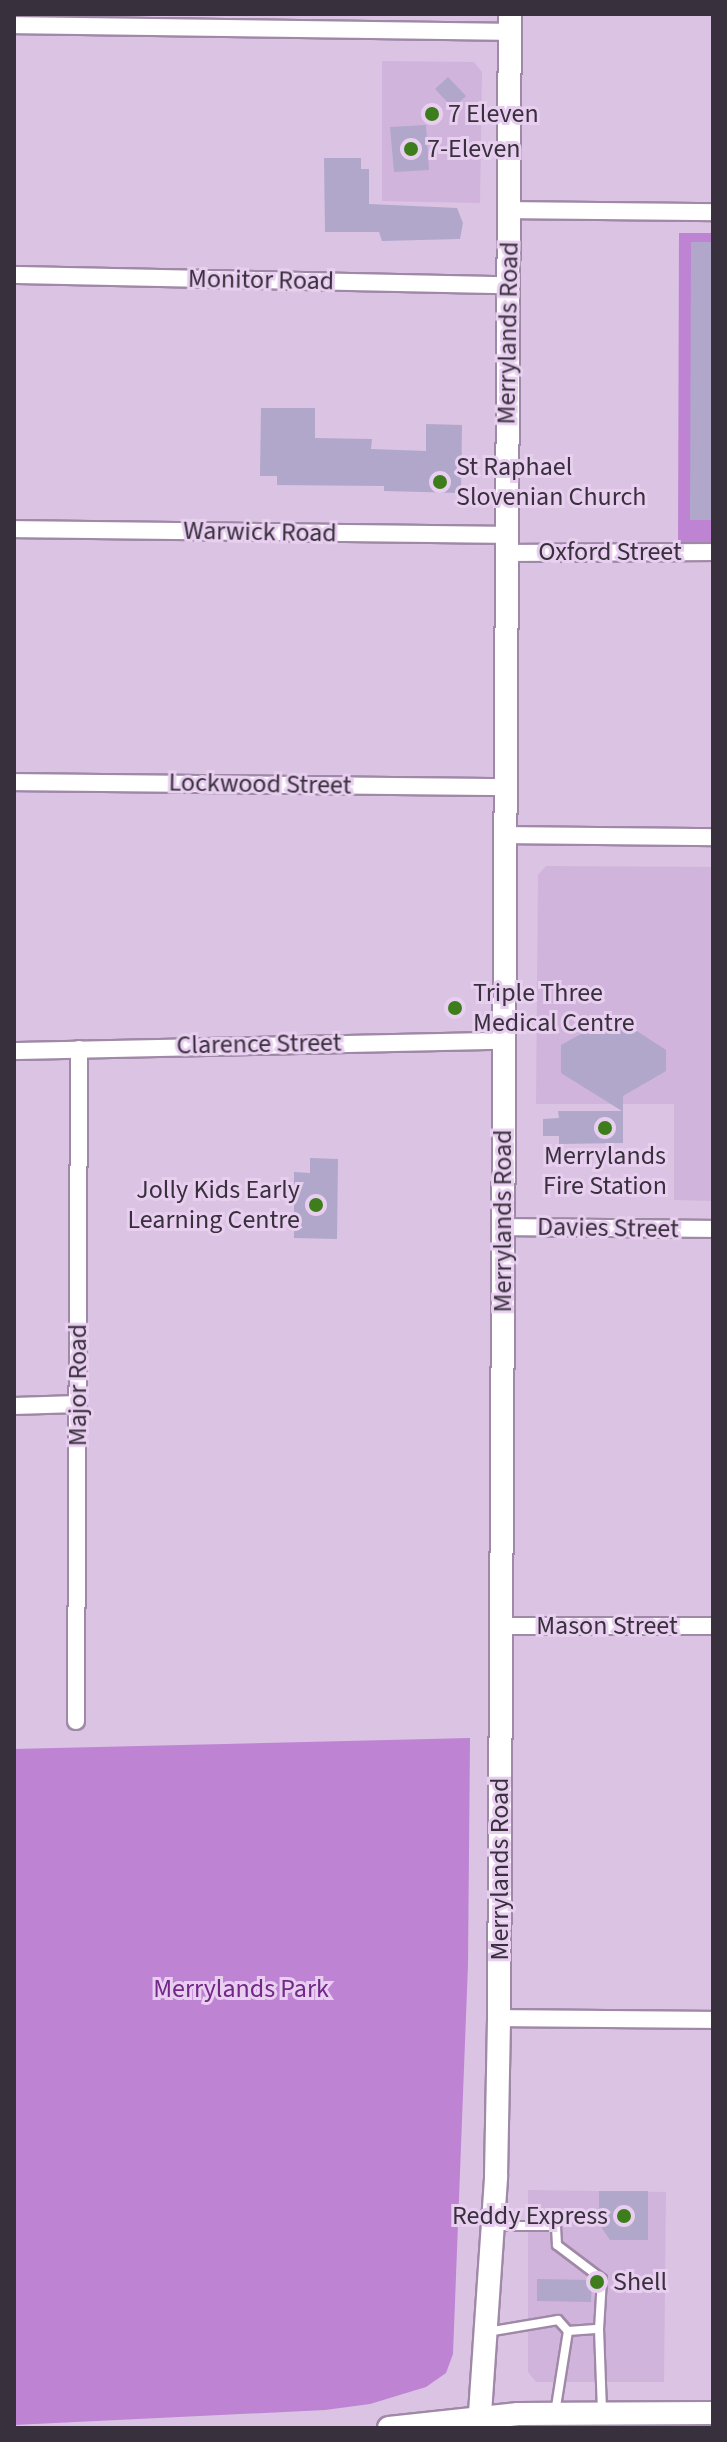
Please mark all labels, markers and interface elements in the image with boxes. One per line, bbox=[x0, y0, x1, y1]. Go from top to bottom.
place label: 7 Eleven bbox=[448, 98, 539, 130]
marker: 7 Eleven bbox=[423, 105, 441, 123]
place label: 7-Eleven bbox=[427, 133, 521, 165]
marker: 7-Eleven bbox=[402, 140, 420, 158]
street label: Merrylands Road bbox=[491, 241, 525, 425]
street label: Monitor Road bbox=[188, 263, 334, 297]
place label: St Raphael Slovenian Church bbox=[456, 451, 646, 512]
marker: St Raphael Slovenian Church bbox=[431, 473, 449, 491]
street label: Warwick Road bbox=[183, 515, 337, 549]
street label: Oxford Street bbox=[538, 536, 682, 568]
street label: Lockwood Street bbox=[168, 767, 352, 801]
place label: Triple Three Medical Centre bbox=[473, 977, 635, 1038]
marker: Triple Three Medical Centre bbox=[444, 997, 466, 1019]
street label: Clarence Street bbox=[176, 1027, 342, 1061]
marker: Merrylands Fire Station bbox=[596, 1119, 614, 1137]
street label: Merrylands Road bbox=[487, 1130, 519, 1312]
place label: Merrylands Fire Station bbox=[543, 1140, 667, 1202]
place label: Jolly Kids Early Learning Centre bbox=[127, 1174, 300, 1236]
marker: Jolly Kids Early Learning Centre bbox=[307, 1196, 325, 1214]
street label: Davies Street bbox=[537, 1211, 679, 1245]
street label: Major Road bbox=[62, 1324, 94, 1446]
street label: Mason Street bbox=[536, 1610, 678, 1642]
street label: Merrylands Road bbox=[484, 1778, 516, 1960]
park label: Merrylands Park bbox=[153, 1973, 329, 2005]
place label: Reddy Express bbox=[452, 2200, 608, 2232]
marker: Reddy Express bbox=[615, 2207, 633, 2225]
place label: Shell bbox=[613, 2266, 667, 2298]
marker: Shell bbox=[588, 2273, 606, 2291]

